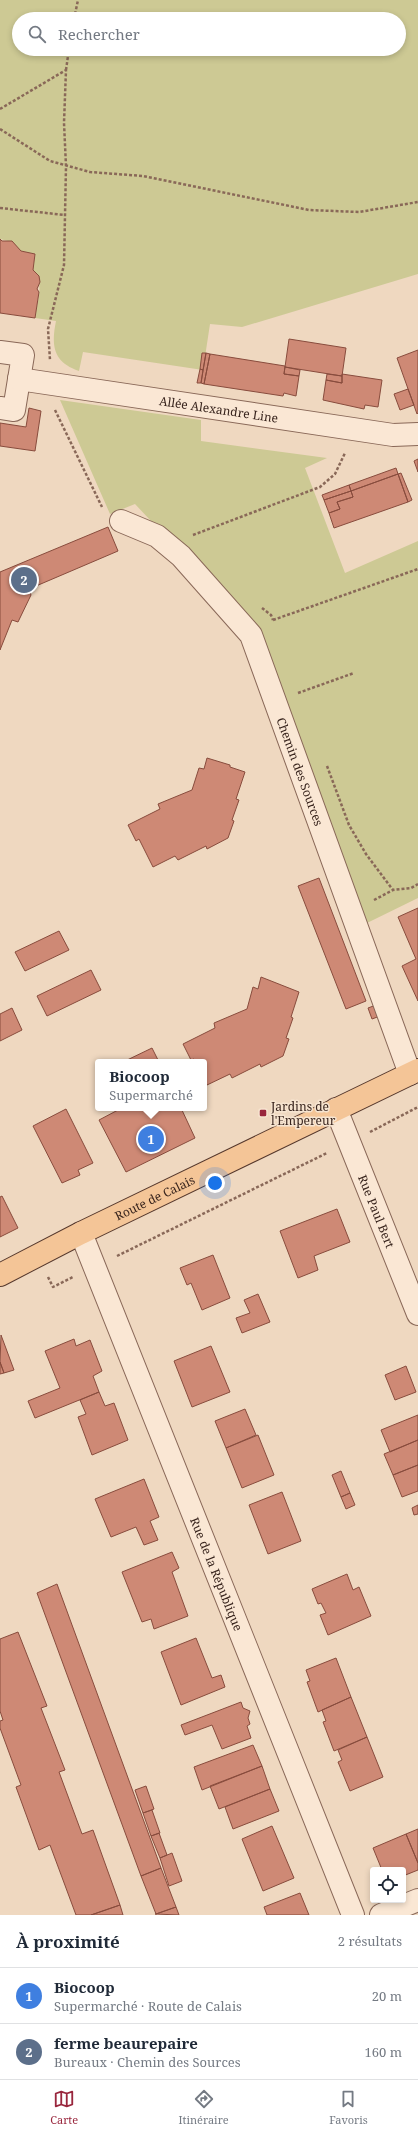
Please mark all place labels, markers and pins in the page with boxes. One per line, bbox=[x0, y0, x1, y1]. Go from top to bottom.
pin: 2 bbox=[11, 565, 37, 595]
place label: Jardins de l'Empereur bbox=[270, 1098, 336, 1129]
marker: Jardins de l'Empereur bbox=[258, 1108, 268, 1118]
pin: 1 bbox=[138, 1124, 164, 1154]

